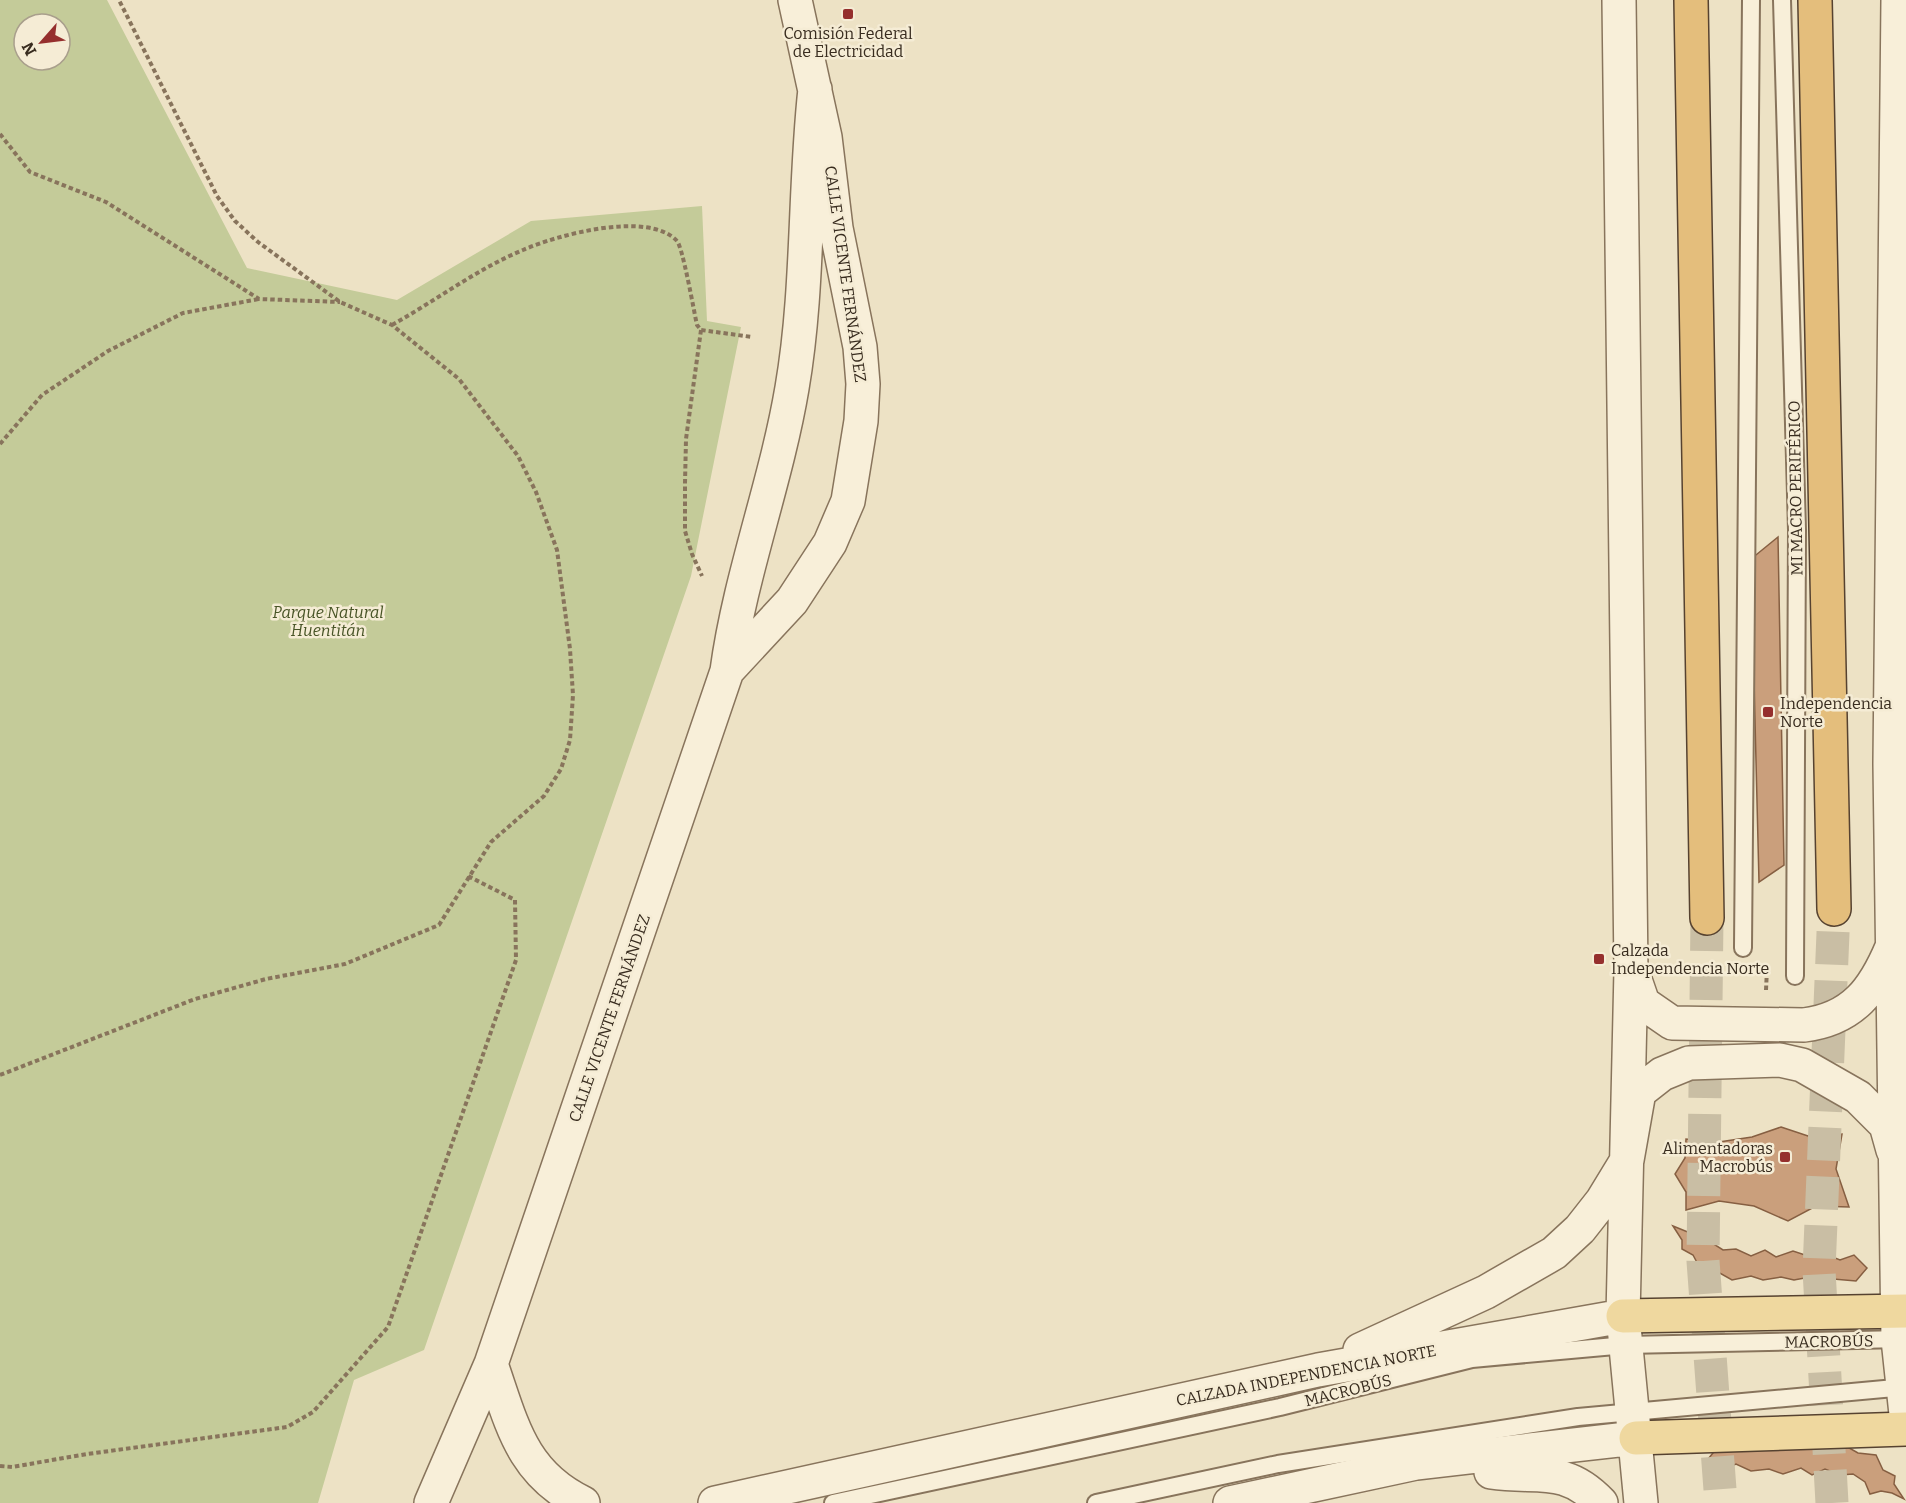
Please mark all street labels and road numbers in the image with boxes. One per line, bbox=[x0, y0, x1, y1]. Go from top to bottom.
street label: CALLE VICENTE FERNÁNDEZ bbox=[821, 164, 871, 384]
street label: MI MACRO PERIFÉRICO bbox=[1783, 400, 1807, 576]
street label: CALLE VICENTE FERNÁNDEZ bbox=[564, 911, 654, 1125]
street label: MACROBÚS bbox=[1784, 1330, 1874, 1352]
street label: CALZADA INDEPENDENCIA NORTE bbox=[1174, 1341, 1438, 1410]
street label: MACROBÚS bbox=[1302, 1370, 1394, 1410]

